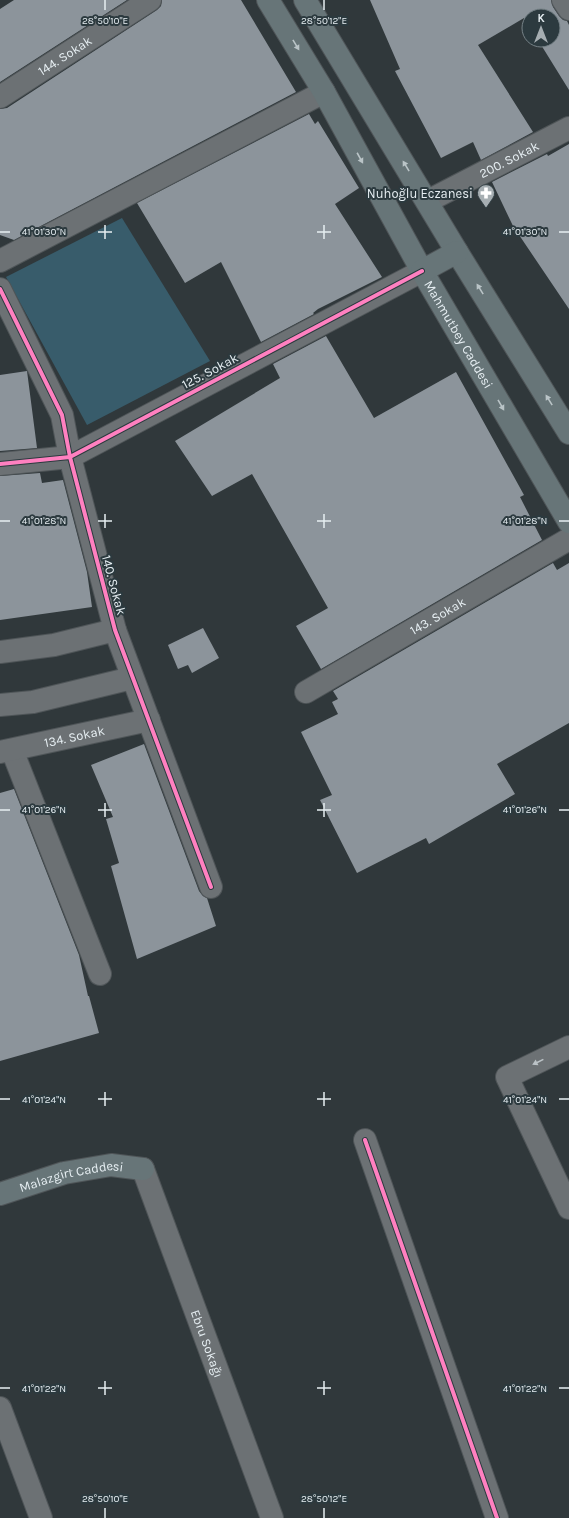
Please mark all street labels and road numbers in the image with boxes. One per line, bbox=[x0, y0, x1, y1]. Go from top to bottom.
street label: 144. Sokak bbox=[35, 32, 94, 78]
street label: 200. Sokak bbox=[476, 138, 541, 181]
street label: Mahmutbey Caddesi bbox=[422, 278, 496, 391]
street label: 125. Sokak bbox=[179, 350, 241, 392]
street label: 140. Sokak bbox=[99, 553, 129, 617]
street label: 143. Sokak bbox=[407, 594, 468, 638]
street label: 134. Sokak bbox=[43, 722, 106, 750]
street label: Malazgirt Caddesi bbox=[17, 1157, 124, 1195]
street label: Ebru Sokağı bbox=[188, 1307, 227, 1380]

